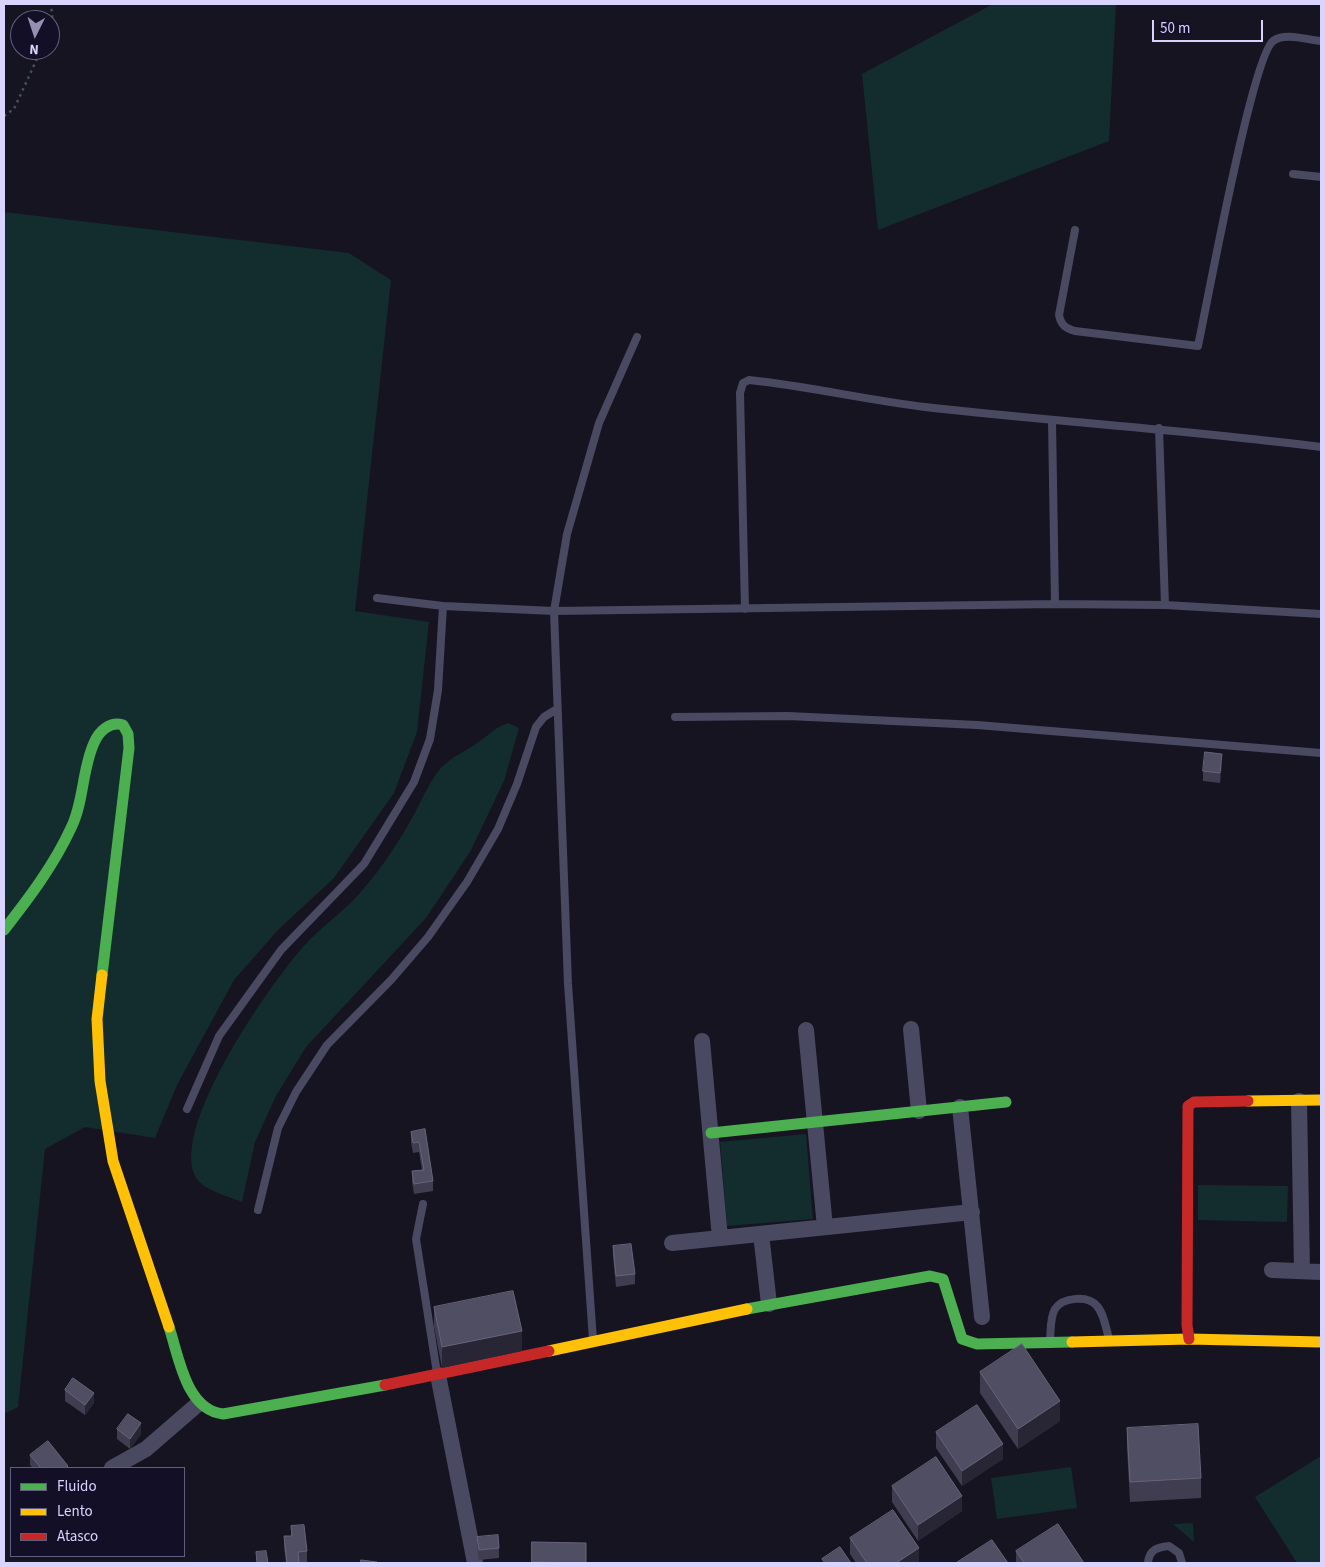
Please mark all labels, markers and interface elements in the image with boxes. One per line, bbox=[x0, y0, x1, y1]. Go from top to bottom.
north arrow bbox=[10, 10, 60, 60]
scale bar bbox=[1155, 10, 1266, 42]
text: 50 m bbox=[1160, 18, 1190, 39]
text: N bbox=[29, 39, 39, 59]
legend bbox=[10, 1467, 185, 1557]
text: Fluido bbox=[57, 1476, 97, 1497]
text: Lento bbox=[57, 1501, 93, 1522]
text: Atasco bbox=[57, 1526, 98, 1547]

